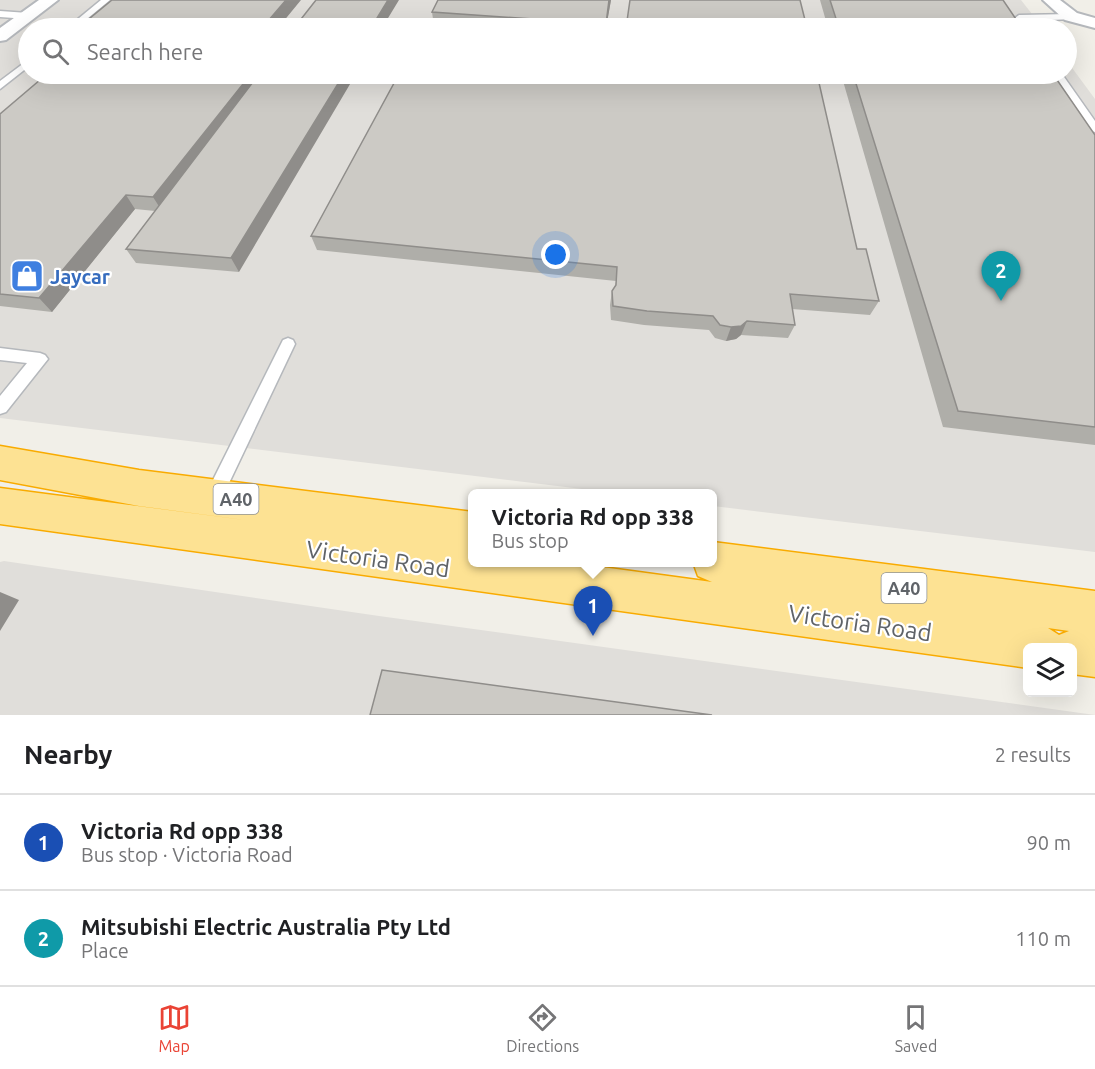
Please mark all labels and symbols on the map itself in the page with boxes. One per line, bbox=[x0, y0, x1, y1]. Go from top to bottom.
your location bbox=[541, 240, 570, 269]
pin: 2 bbox=[982, 252, 1020, 301]
shop icon: Jaycar bbox=[9, 258, 45, 294]
place label: Jaycar bbox=[50, 265, 111, 288]
road number: A40 bbox=[214, 484, 258, 514]
street label: Victoria Road bbox=[305, 536, 451, 582]
road number: A40 bbox=[882, 573, 926, 603]
pin: 1 bbox=[574, 586, 612, 636]
street label: Victoria Road bbox=[787, 600, 933, 646]

